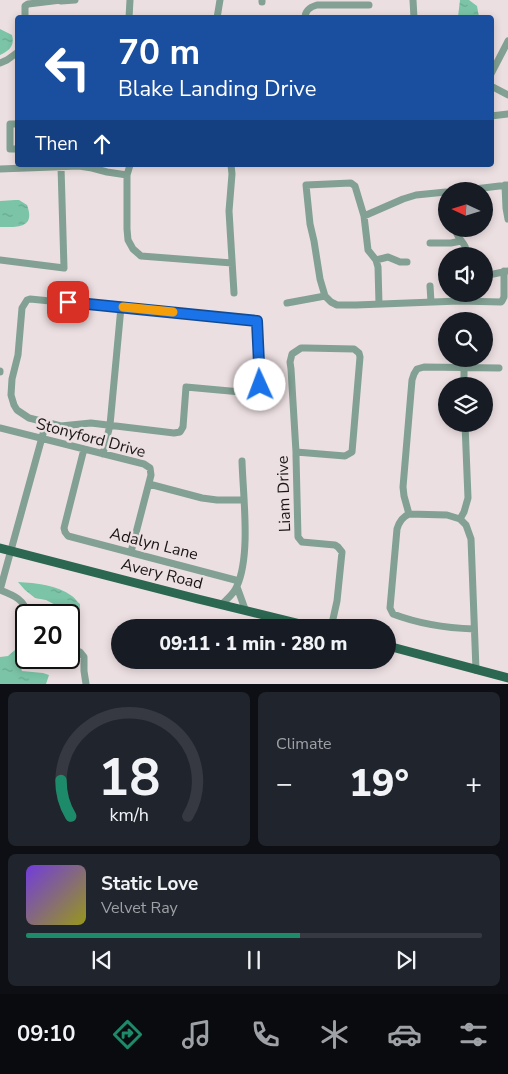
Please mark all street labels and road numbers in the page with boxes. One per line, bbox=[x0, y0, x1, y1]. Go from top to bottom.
street label: Stonyford Drive bbox=[34, 413, 148, 463]
street label: Liam Drive bbox=[272, 455, 296, 533]
street label: Adalyn Lane bbox=[108, 522, 200, 566]
street label: Avery Road bbox=[119, 553, 205, 595]

